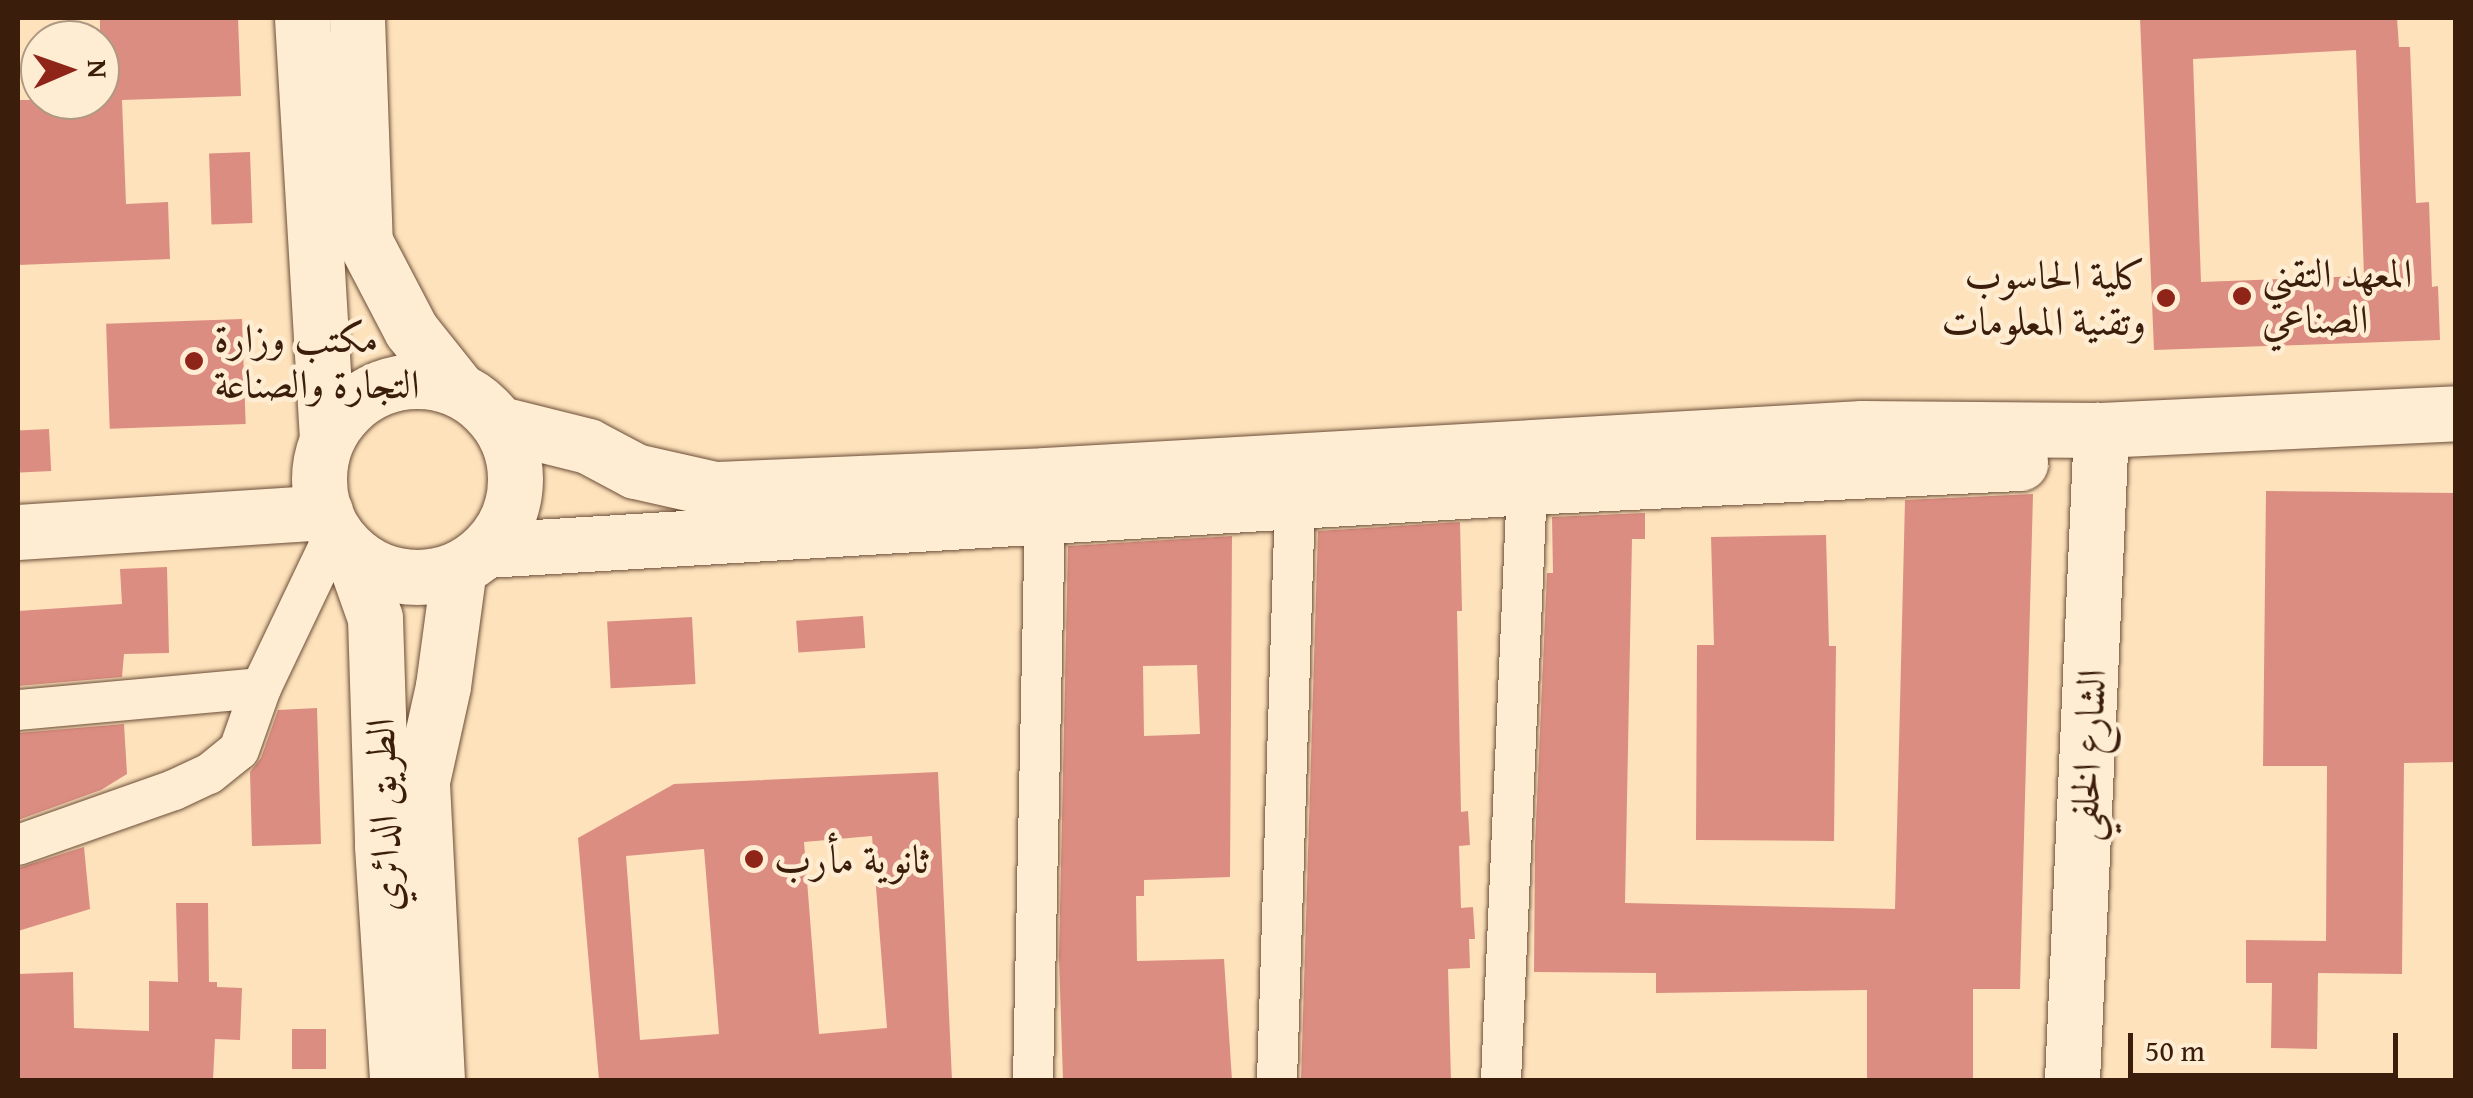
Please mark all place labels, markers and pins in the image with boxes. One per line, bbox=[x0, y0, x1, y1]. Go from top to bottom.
place label: المعهد التقني الصناعي bbox=[2262, 249, 2412, 343]
place label: كلية الحاسوب وتقنية المعلومات bbox=[1942, 251, 2146, 345]
marker: المعهد التقني الصناعي bbox=[2231, 285, 2253, 307]
marker: كلية الحاسوب وتقنية المعلومات bbox=[2155, 287, 2177, 309]
place label: مكتب وزارة التجارة والصناعة bbox=[214, 314, 420, 408]
marker: مكتب وزارة التجارة والصناعة bbox=[183, 350, 205, 372]
place label: ثانوية مأرب bbox=[774, 835, 929, 883]
marker: ثانوية مأرب bbox=[743, 848, 765, 870]

